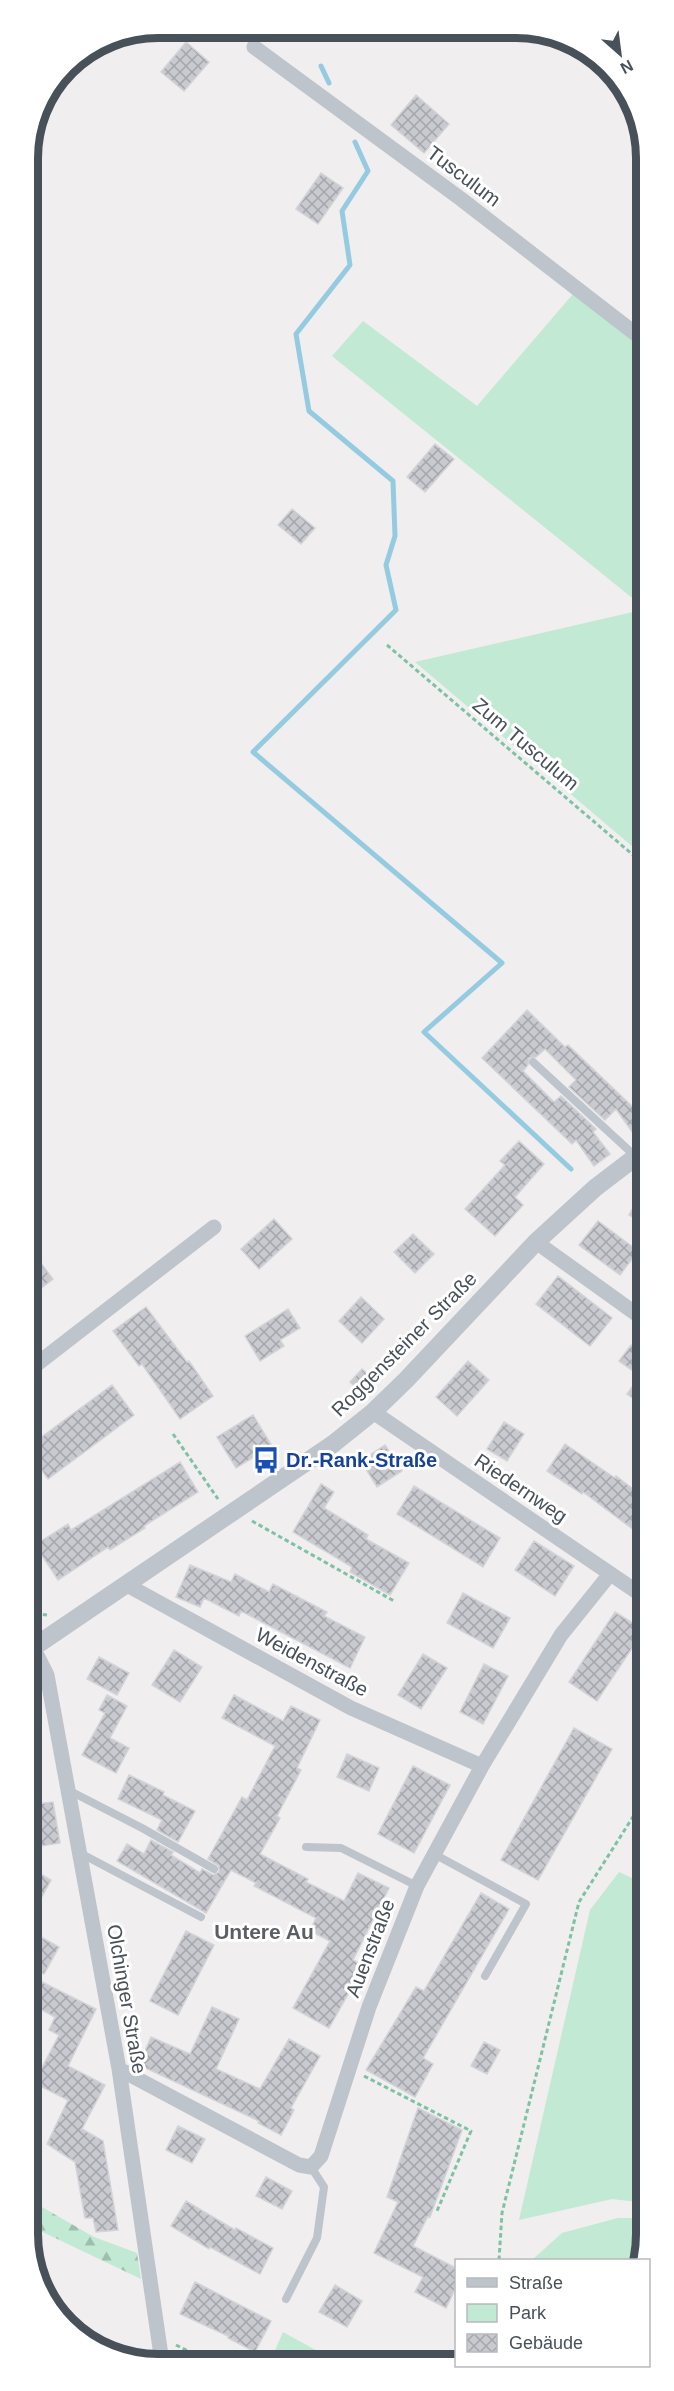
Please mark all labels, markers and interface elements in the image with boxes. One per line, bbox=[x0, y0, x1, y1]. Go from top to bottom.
north arrow bbox=[590, 24, 650, 84]
text: N bbox=[618, 57, 636, 77]
street label: Tusculum bbox=[423, 141, 505, 211]
street label: Zum Tusculum bbox=[469, 693, 583, 795]
street label: Roggensteiner Straße bbox=[327, 1267, 481, 1421]
bus stop icon: Dr.-Rank-Straße bbox=[251, 1445, 281, 1475]
place label: Dr.-Rank-Straße bbox=[286, 1449, 437, 1471]
street label: Riedernweg bbox=[471, 1449, 571, 1527]
street label: Weidenstraße bbox=[252, 1623, 372, 1701]
street label: Auenstraße bbox=[341, 1896, 399, 2000]
district label: Untere Au bbox=[214, 1920, 314, 1943]
street label: Olchinger Straße bbox=[103, 1923, 151, 2075]
legend bbox=[455, 2259, 650, 2367]
text: Straße bbox=[509, 2273, 563, 2293]
text: Park bbox=[509, 2303, 547, 2323]
text: Gebäude bbox=[509, 2333, 583, 2353]

